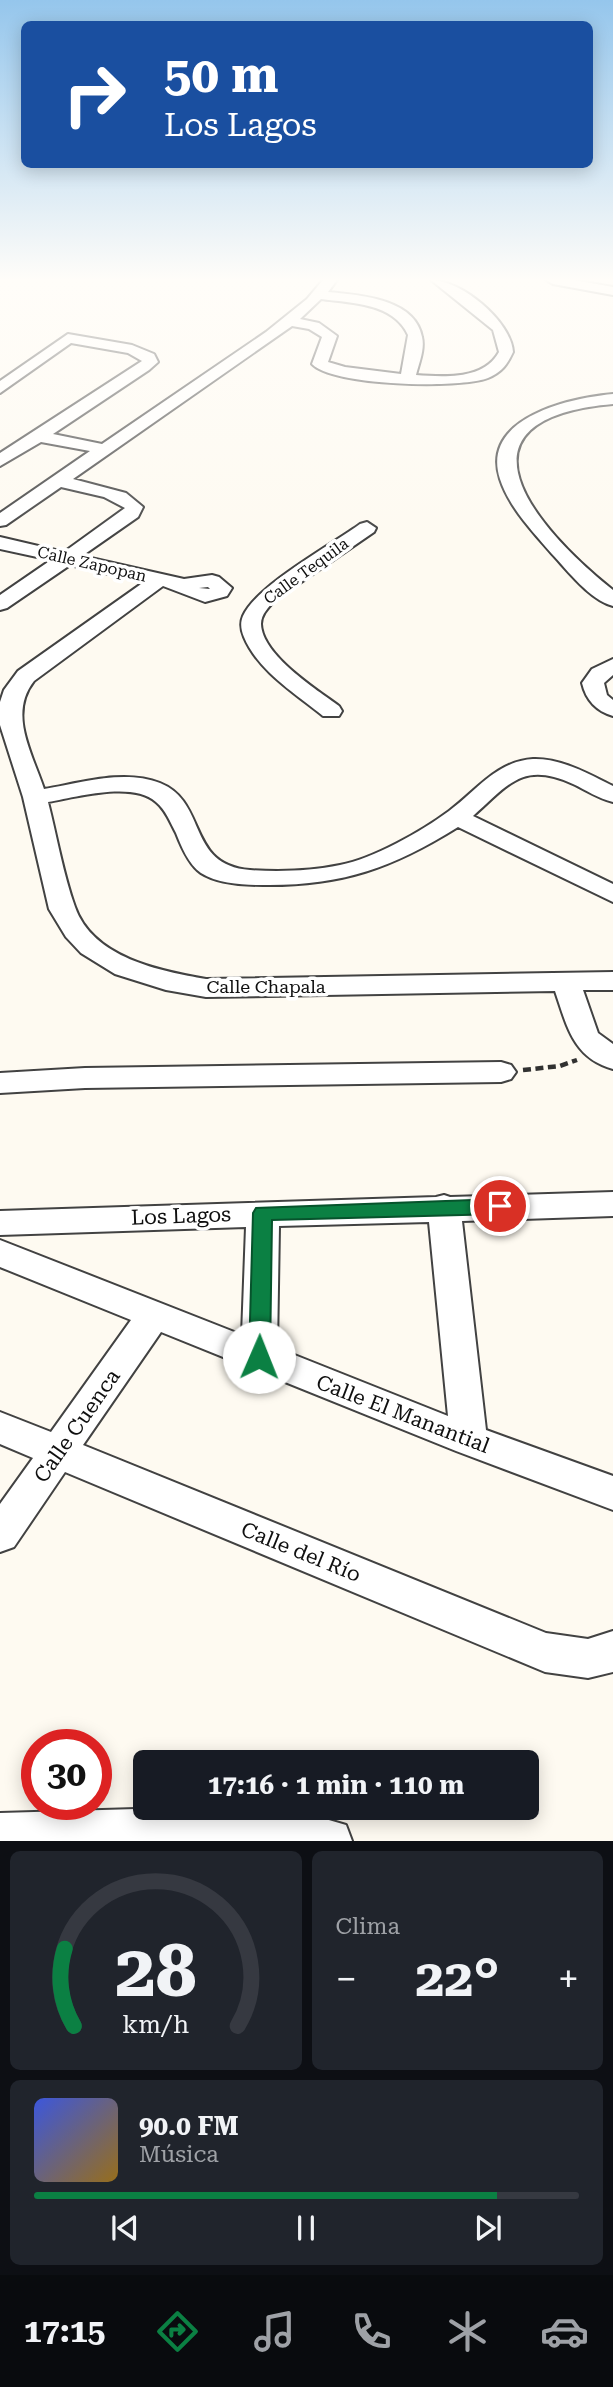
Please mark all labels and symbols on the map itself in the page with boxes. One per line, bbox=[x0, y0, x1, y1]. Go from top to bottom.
street label: Calle Tequila bbox=[260, 534, 352, 608]
street label: Calle Zapopan bbox=[36, 542, 148, 586]
street label: Calle Chapala bbox=[206, 976, 326, 997]
pin bbox=[470, 1176, 530, 1236]
street label: Los Lagos bbox=[131, 1202, 231, 1230]
position arrow bbox=[222, 1320, 296, 1394]
street label: Calle Cuenca bbox=[29, 1364, 125, 1487]
street label: Calle El Manantial bbox=[313, 1370, 493, 1458]
street label: Calle del Río bbox=[238, 1517, 364, 1587]
speed limit sign: 30 bbox=[21, 1729, 112, 1820]

